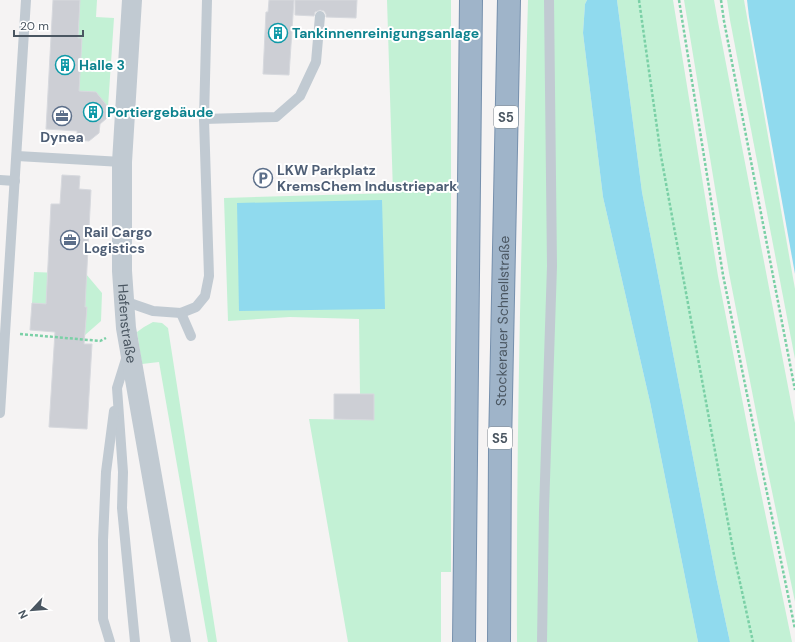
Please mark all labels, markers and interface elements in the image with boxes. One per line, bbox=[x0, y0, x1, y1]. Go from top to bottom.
scale bar bbox=[14, 12, 83, 38]
text: 20 m bbox=[20, 18, 49, 34]
building icon: Tankinnenreinigungsanlage bbox=[267, 22, 289, 44]
place label: Tankinnenreinigungsanlage bbox=[292, 24, 479, 42]
building icon: Halle 3 bbox=[54, 54, 76, 76]
place label: Halle 3 bbox=[79, 56, 125, 74]
building icon: Portiergebäude bbox=[82, 101, 104, 123]
place label: Portiergebäude bbox=[107, 103, 214, 121]
office icon: Dynea bbox=[51, 105, 73, 127]
road number: S5 bbox=[494, 106, 518, 128]
place label: Dynea bbox=[40, 128, 84, 146]
place label: LKW Parkplatz KremsChem Industriepark bbox=[277, 161, 457, 195]
parking icon: LKW Parkplatz KremsChem Industriepark bbox=[252, 167, 274, 189]
place label: Rail Cargo Logistics bbox=[84, 223, 152, 257]
office icon: Rail Cargo Logistics bbox=[59, 229, 81, 251]
street label: Stockerauer Schnellstraße bbox=[492, 236, 513, 406]
street label: Hafenstraße bbox=[114, 283, 141, 364]
road number: S5 bbox=[488, 427, 512, 449]
north arrow bbox=[12, 590, 52, 630]
text: N bbox=[15, 608, 31, 621]

